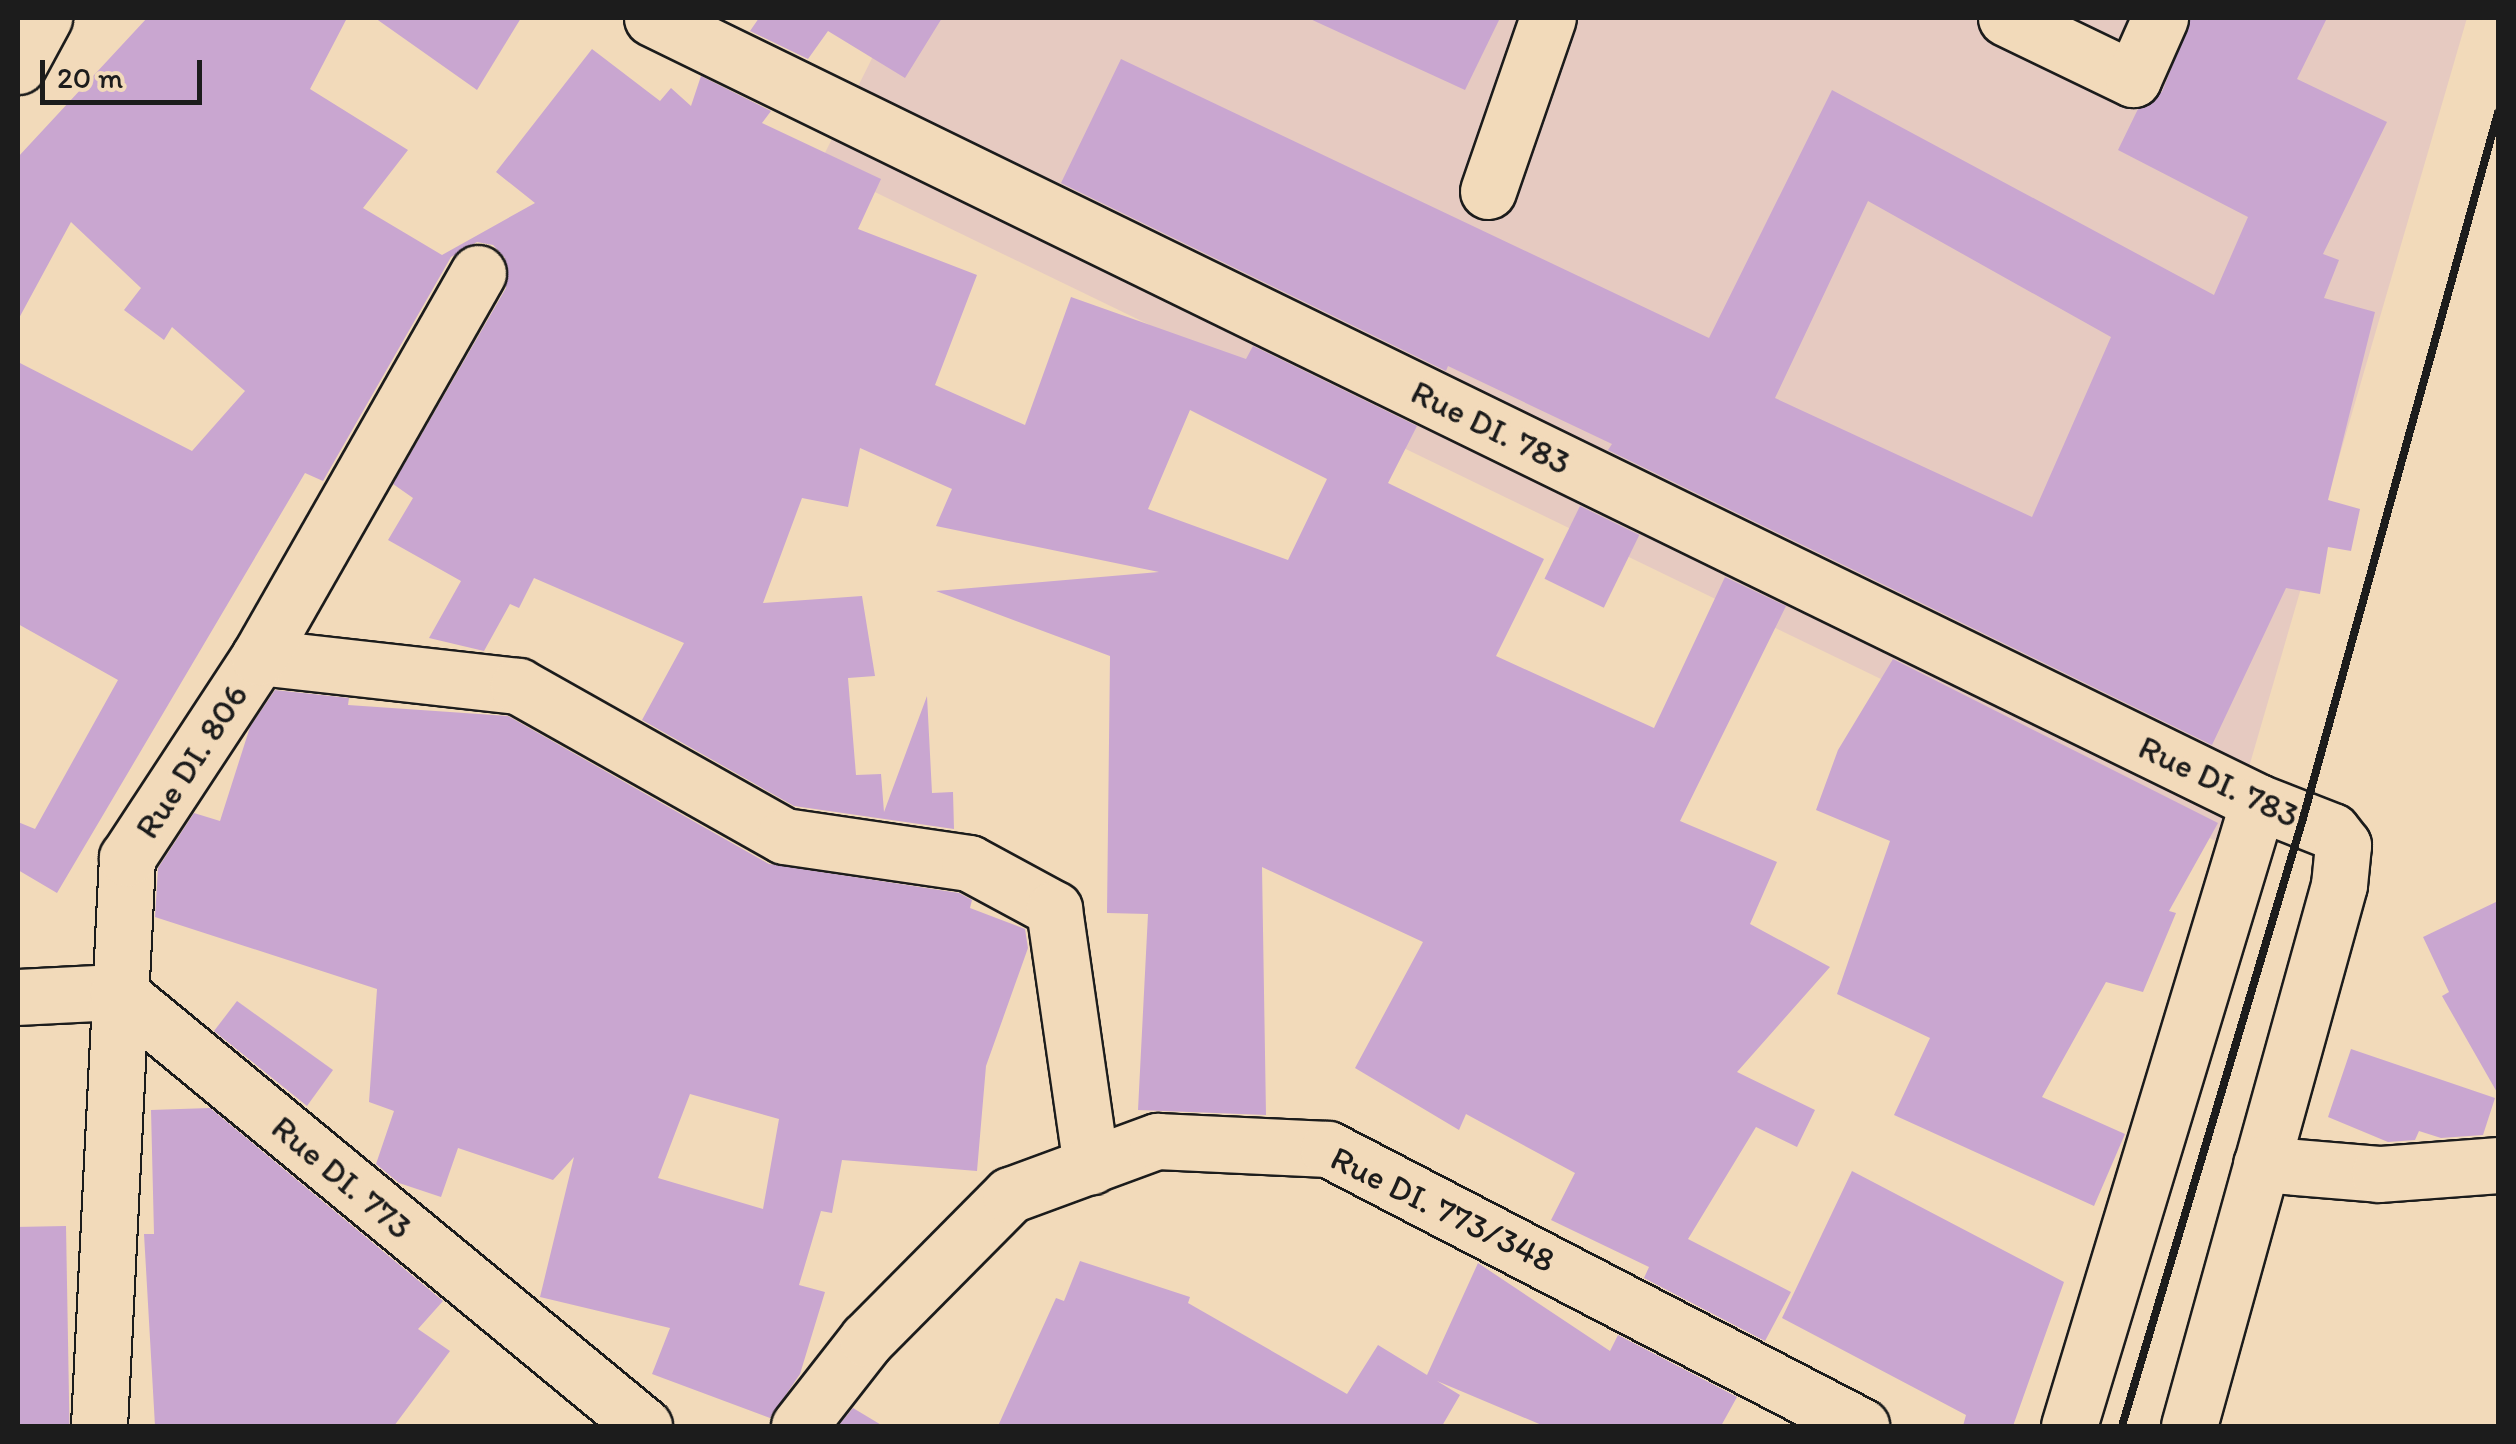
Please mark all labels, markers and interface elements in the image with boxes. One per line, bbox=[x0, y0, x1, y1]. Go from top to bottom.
scale bar bbox=[45, 40, 208, 102]
text: 20 m bbox=[57, 59, 123, 96]
street label: Rue DI. 783 bbox=[1404, 370, 1578, 484]
street label: Rue DI. 806 bbox=[125, 675, 257, 847]
street label: Rue DI. 783 bbox=[2132, 725, 2306, 837]
street label: Rue DI. 773 bbox=[263, 1106, 421, 1248]
street label: Rue DI. 773/348 bbox=[1323, 1136, 1563, 1282]

